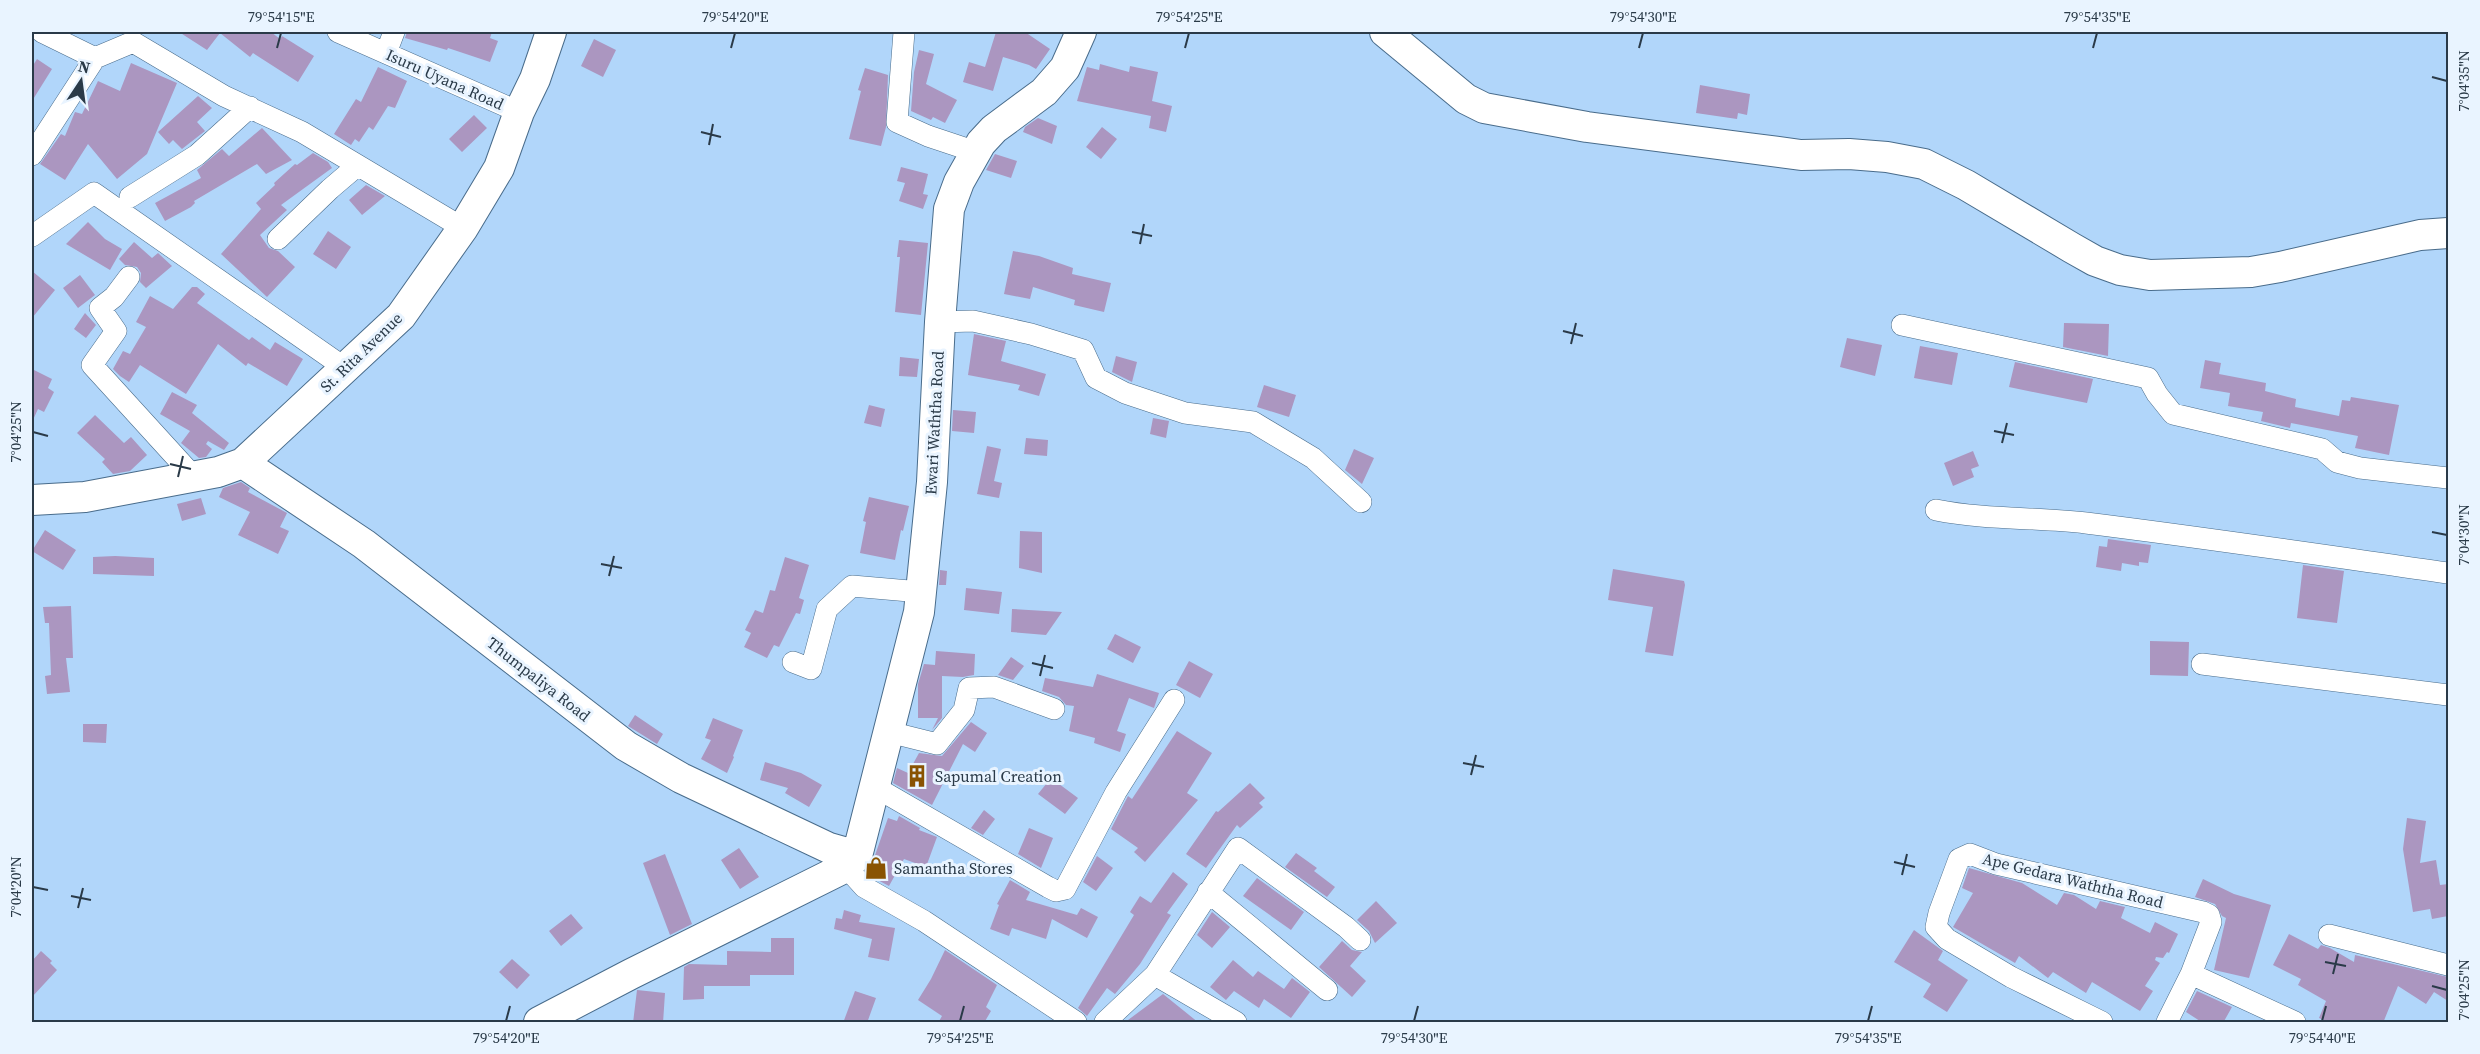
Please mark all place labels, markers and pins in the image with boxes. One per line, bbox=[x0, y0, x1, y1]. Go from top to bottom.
building icon: Sapumal Creation bbox=[904, 763, 930, 789]
place label: Sapumal Creation bbox=[935, 765, 1062, 787]
shop icon: Samantha Stores bbox=[863, 855, 889, 881]
place label: Samantha Stores bbox=[894, 857, 1013, 879]

